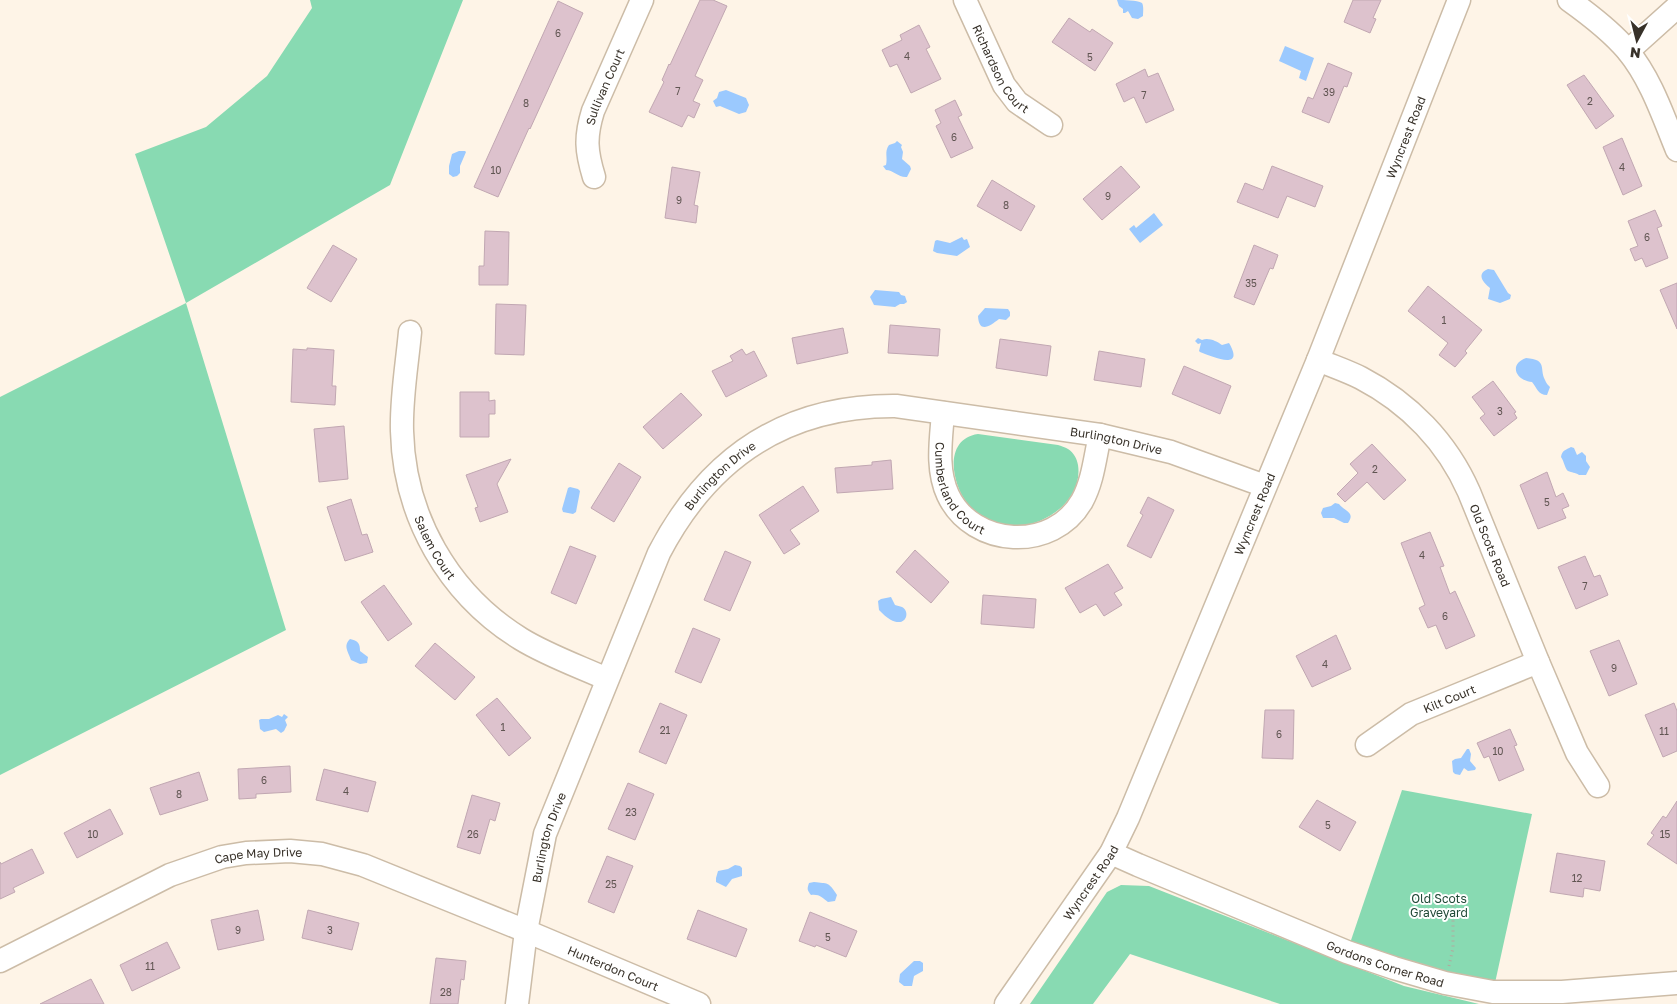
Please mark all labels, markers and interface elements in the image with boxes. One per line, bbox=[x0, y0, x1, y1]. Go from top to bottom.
north arrow bbox=[1612, 15, 1662, 65]
street label: Richardson Court bbox=[970, 22, 1032, 116]
house number: 6 bbox=[555, 27, 561, 39]
text: N bbox=[1629, 44, 1642, 62]
street label: Sullivan Court bbox=[582, 46, 627, 127]
house number: 4 bbox=[904, 50, 910, 62]
house number: 5 bbox=[1087, 51, 1093, 63]
house number: 7 bbox=[675, 85, 681, 97]
house number: 39 bbox=[1323, 86, 1335, 98]
house number: 7 bbox=[1141, 89, 1147, 101]
street label: Wyncrest Road bbox=[1382, 94, 1428, 181]
house number: 2 bbox=[1587, 95, 1593, 107]
house number: 8 bbox=[523, 97, 529, 109]
house number: 6 bbox=[951, 131, 957, 143]
house number: 4 bbox=[1619, 161, 1625, 173]
house number: 10 bbox=[490, 164, 502, 176]
house number: 9 bbox=[1105, 190, 1111, 202]
house number: 9 bbox=[676, 194, 682, 206]
house number: 8 bbox=[1003, 199, 1009, 211]
house number: 6 bbox=[1644, 231, 1650, 243]
house number: 35 bbox=[1245, 277, 1257, 289]
house number: 1 bbox=[1442, 314, 1447, 326]
house number: 3 bbox=[1497, 405, 1503, 417]
street label: Burlington Drive bbox=[1069, 423, 1164, 457]
street label: Burlington Drive bbox=[680, 437, 758, 513]
street label: Cumberland Court bbox=[933, 442, 988, 537]
house number: 2 bbox=[1372, 463, 1378, 475]
street label: Wyncrest Road bbox=[1230, 471, 1278, 557]
house number: 5 bbox=[1544, 496, 1550, 508]
street label: Old Scots Road bbox=[1467, 501, 1514, 589]
street label: Salem Court bbox=[412, 513, 459, 583]
house number: 4 bbox=[1419, 549, 1425, 561]
house number: 7 bbox=[1582, 580, 1588, 592]
house number: 6 bbox=[1442, 610, 1448, 622]
house number: 4 bbox=[1322, 658, 1328, 670]
house number: 9 bbox=[1611, 662, 1617, 674]
street label: Kilt Court bbox=[1421, 681, 1478, 716]
house number: 1 bbox=[501, 721, 506, 733]
house number: 21 bbox=[660, 724, 670, 736]
house number: 11 bbox=[1659, 725, 1669, 737]
house number: 6 bbox=[1276, 728, 1282, 740]
house number: 10 bbox=[1492, 745, 1504, 757]
house number: 6 bbox=[261, 774, 267, 786]
house number: 4 bbox=[343, 785, 349, 797]
house number: 8 bbox=[176, 788, 182, 800]
street label: Burlington Drive bbox=[528, 790, 569, 884]
house number: 23 bbox=[625, 806, 637, 818]
house number: 5 bbox=[1325, 819, 1331, 831]
house number: 10 bbox=[87, 828, 99, 840]
house number: 26 bbox=[467, 828, 479, 840]
house number: 15 bbox=[1660, 828, 1671, 840]
street label: Cape May Drive bbox=[212, 843, 303, 867]
street label: Wyncrest Road bbox=[1059, 843, 1121, 923]
house number: 12 bbox=[1572, 872, 1583, 884]
house number: 25 bbox=[605, 878, 617, 890]
park label: Old Scots Graveyard bbox=[1410, 891, 1468, 920]
house number: 9 bbox=[235, 924, 241, 936]
house number: 3 bbox=[327, 924, 333, 936]
house number: 5 bbox=[825, 931, 831, 943]
street label: Gordons Corner Road bbox=[1324, 937, 1446, 990]
street label: Hunterdon Court bbox=[565, 942, 661, 994]
house number: 11 bbox=[145, 960, 155, 972]
house number: 28 bbox=[440, 986, 452, 998]

